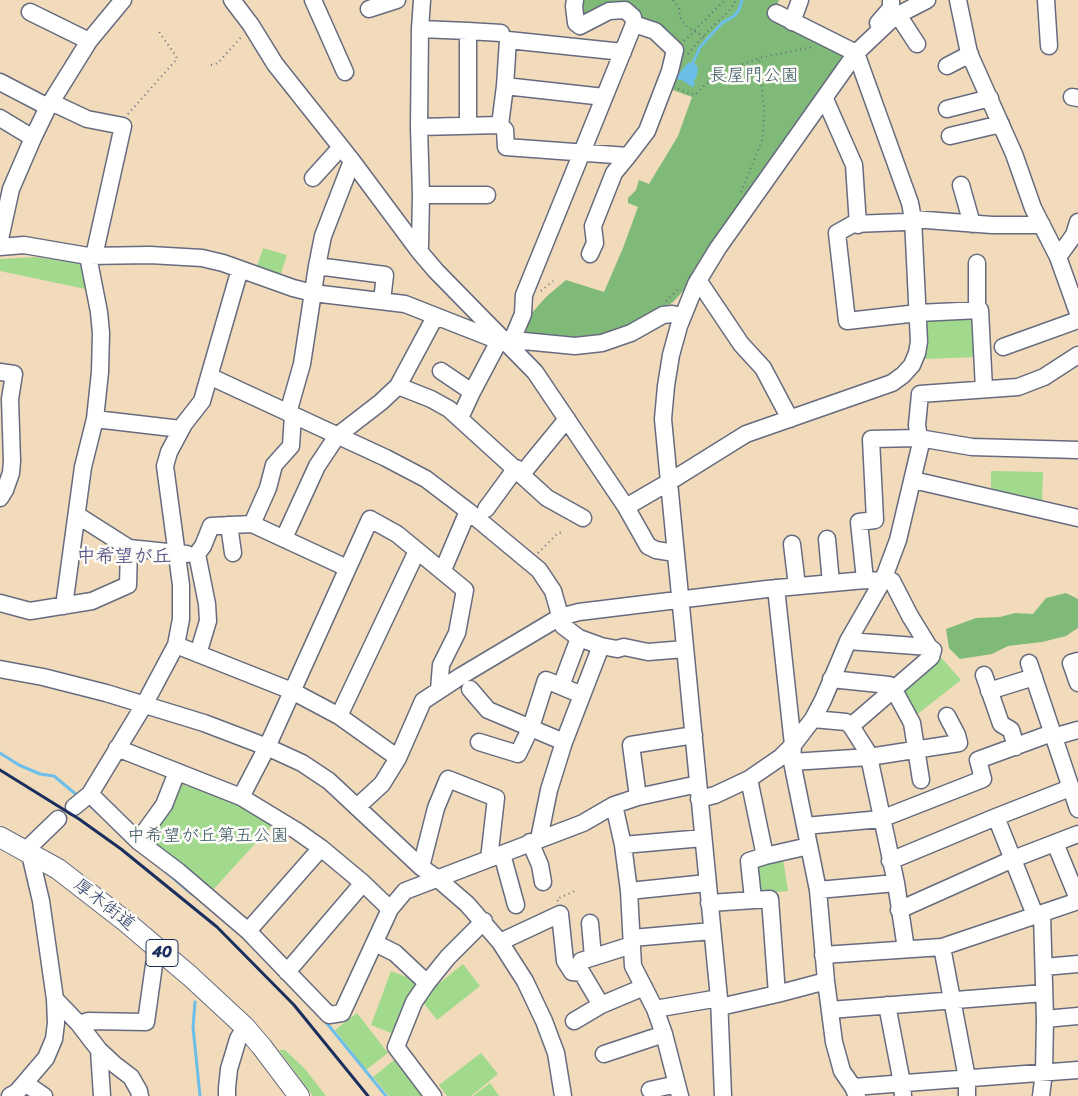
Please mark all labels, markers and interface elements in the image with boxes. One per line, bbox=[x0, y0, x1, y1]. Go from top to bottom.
park label: 長屋門公園 bbox=[709, 65, 799, 87]
district label: 中希望が丘 bbox=[77, 546, 171, 568]
park label: 中希望が丘第五公園 bbox=[127, 825, 289, 847]
street label: 厚木街道 bbox=[69, 874, 139, 936]
road number: 40 bbox=[146, 940, 178, 966]

